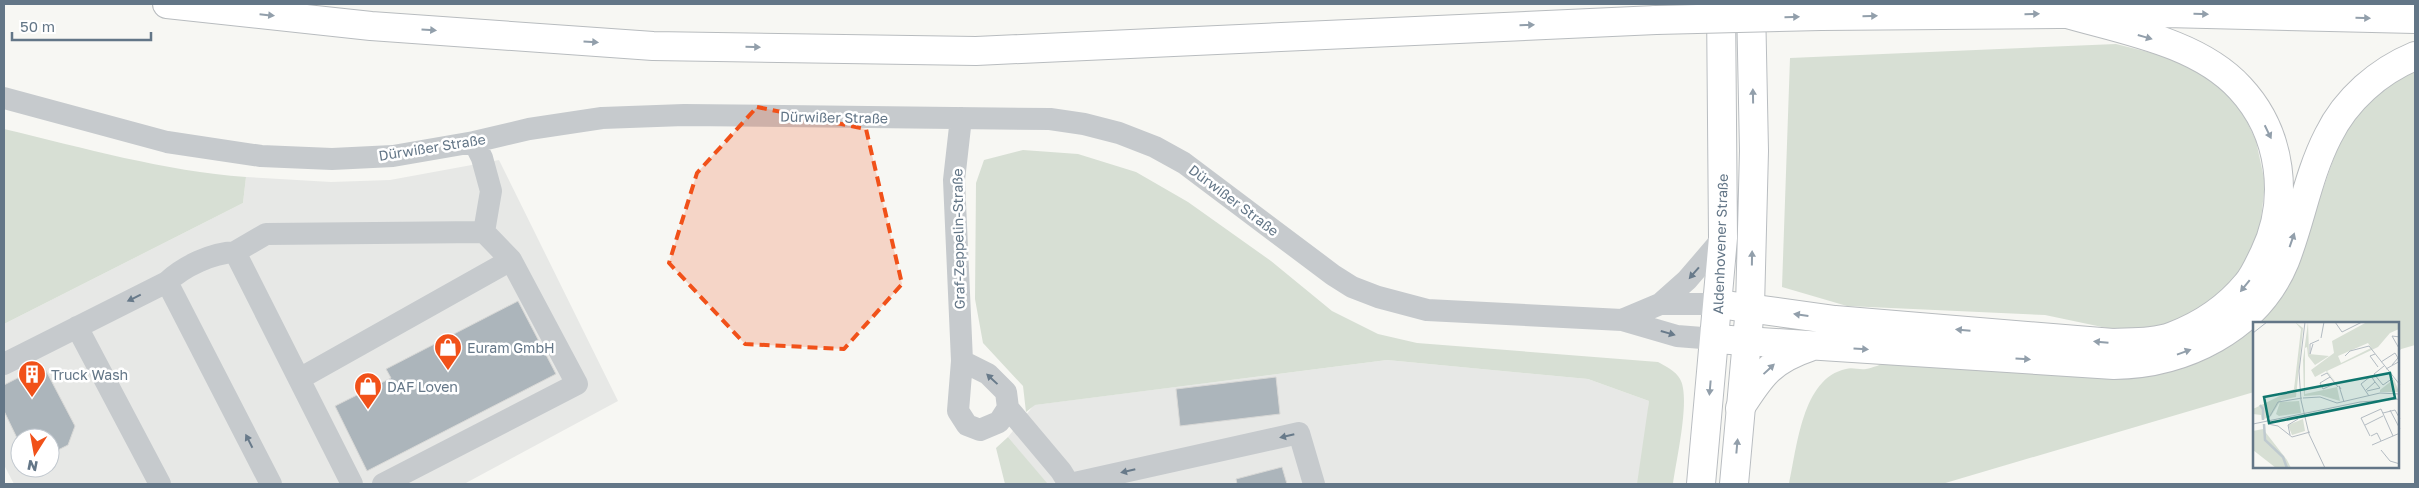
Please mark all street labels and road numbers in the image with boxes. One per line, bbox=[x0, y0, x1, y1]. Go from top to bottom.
street label: Dürwißer Straße bbox=[780, 108, 888, 126]
street label: Dürwißer Straße bbox=[377, 130, 487, 164]
street label: Dürwißer Straße bbox=[1186, 161, 1282, 239]
street label: Graf-Zeppelin-Straße bbox=[948, 168, 968, 310]
street label: Aldenhovener Straße bbox=[1709, 173, 1731, 315]

